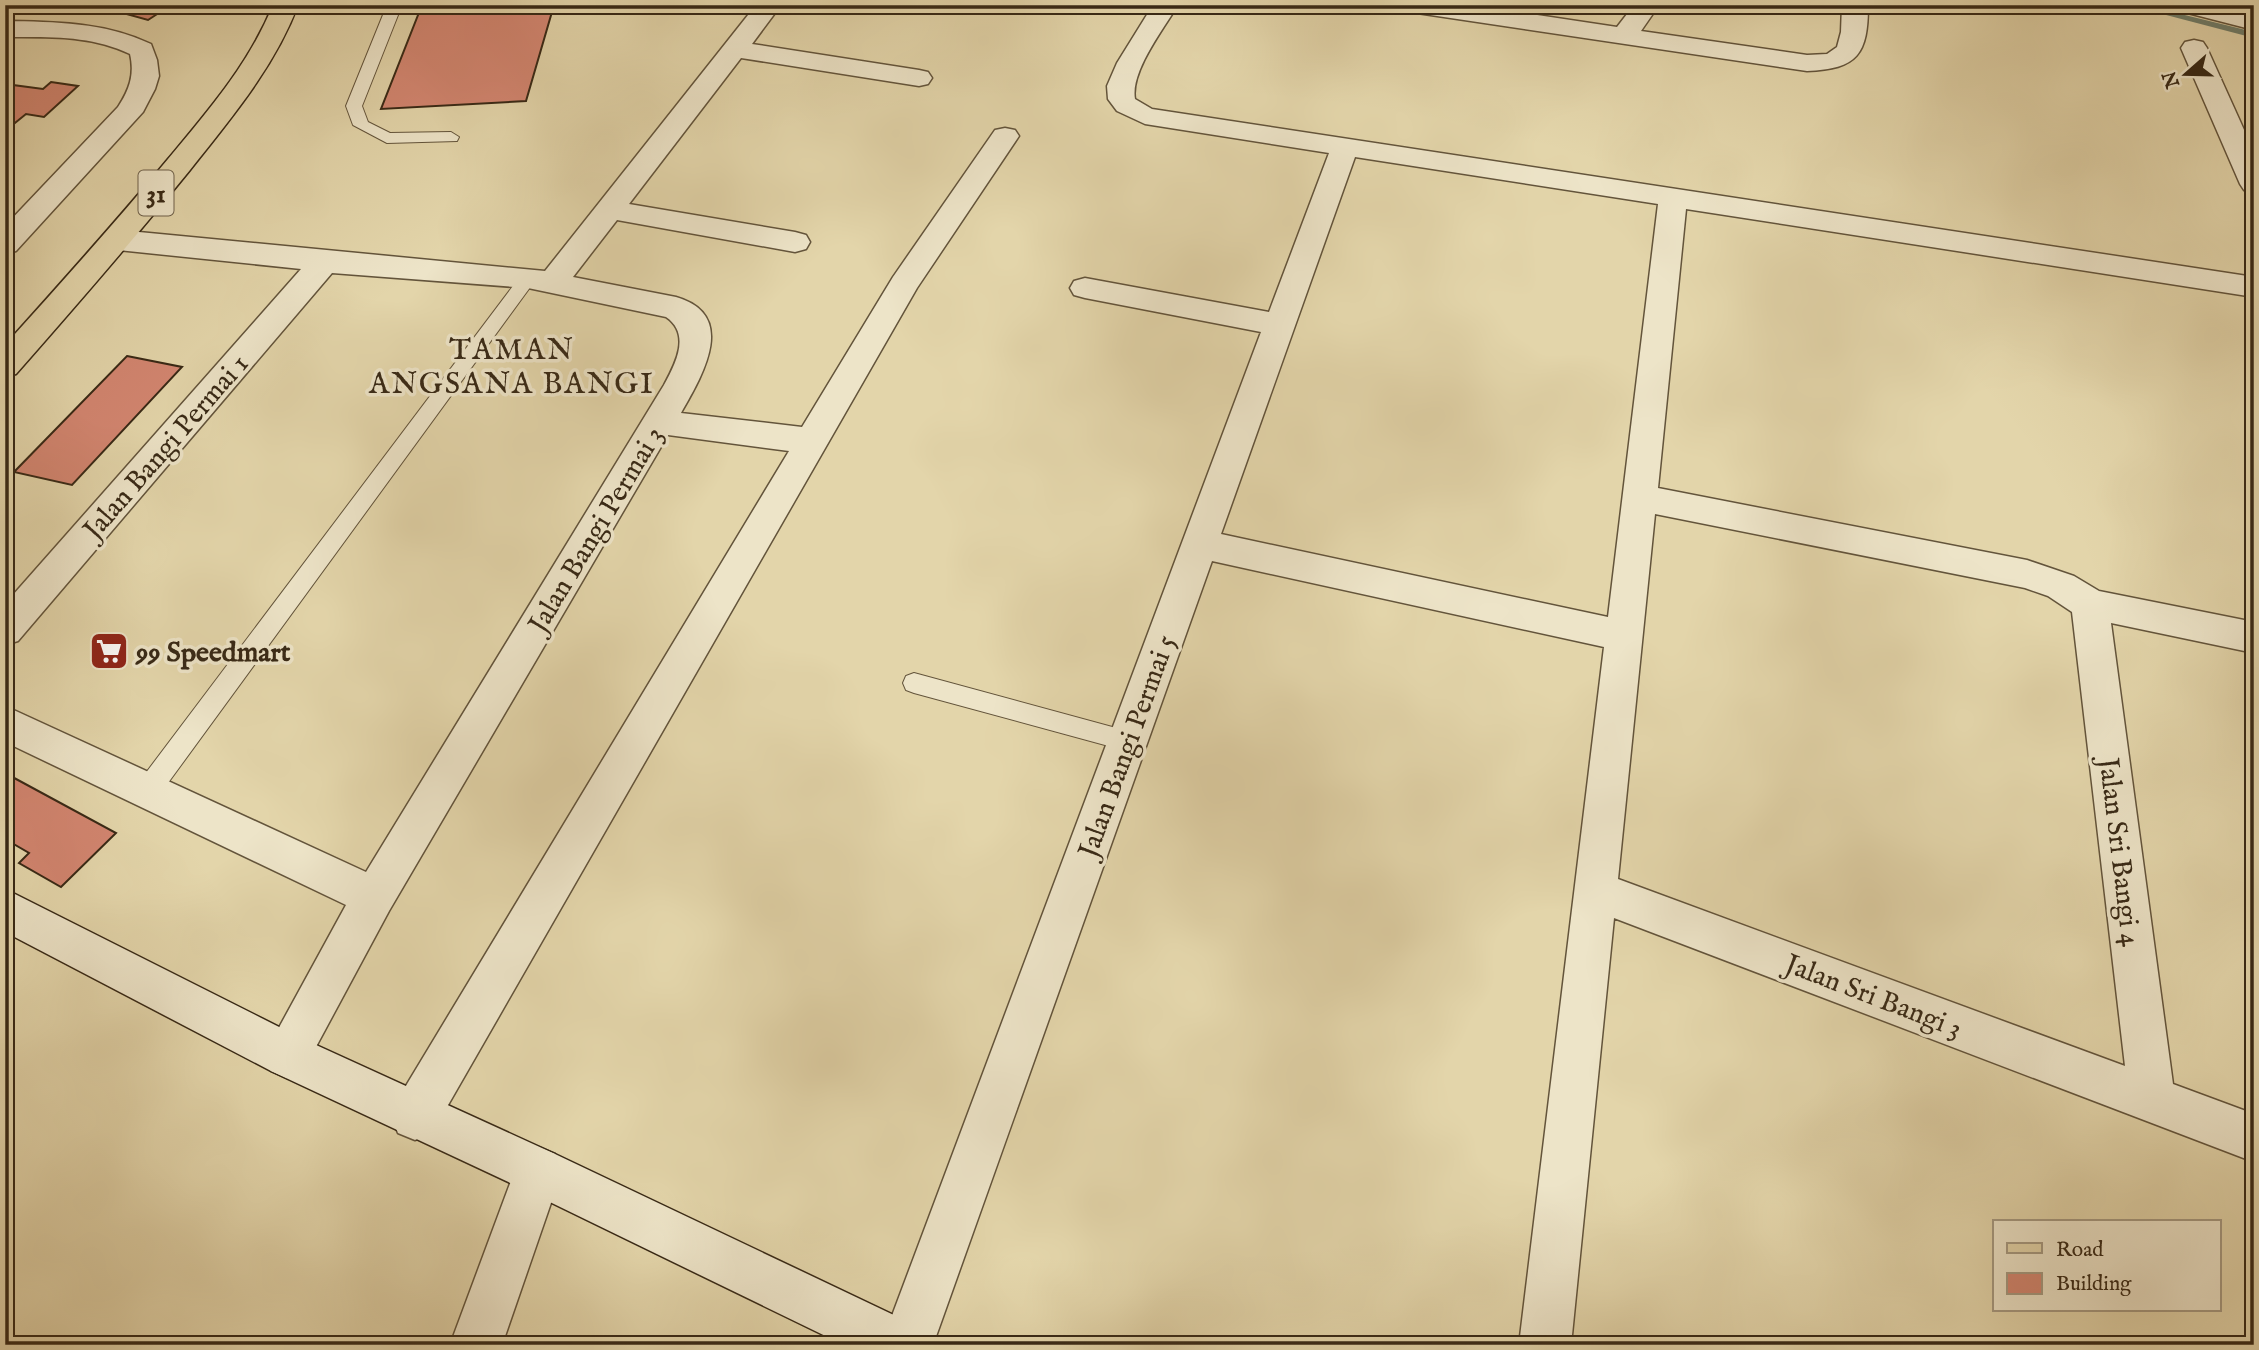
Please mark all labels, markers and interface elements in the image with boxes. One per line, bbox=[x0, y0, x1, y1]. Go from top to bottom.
north arrow bbox=[2150, 38, 2220, 108]
text: N bbox=[2158, 67, 2186, 92]
road number: 31 bbox=[138, 170, 174, 216]
district label: TAMAN ANGSANA BANGI bbox=[368, 332, 655, 404]
street label: Jalan Bangi Permai 1 bbox=[75, 348, 257, 550]
street label: Jalan Bangi Permai 3 bbox=[520, 421, 673, 642]
supermarket icon: 99 Speedmart bbox=[88, 630, 130, 672]
street label: Jalan Bangi Permai 5 bbox=[1071, 631, 1185, 866]
place label: 99 Speedmart bbox=[135, 636, 291, 671]
street label: Jalan Sri Bangi 4 bbox=[2089, 753, 2147, 949]
street label: Jalan Sri Bangi 3 bbox=[1777, 946, 1966, 1047]
legend bbox=[1993, 1220, 2220, 1312]
text: Road bbox=[2056, 1237, 2104, 1264]
text: Building bbox=[2056, 1271, 2132, 1298]

